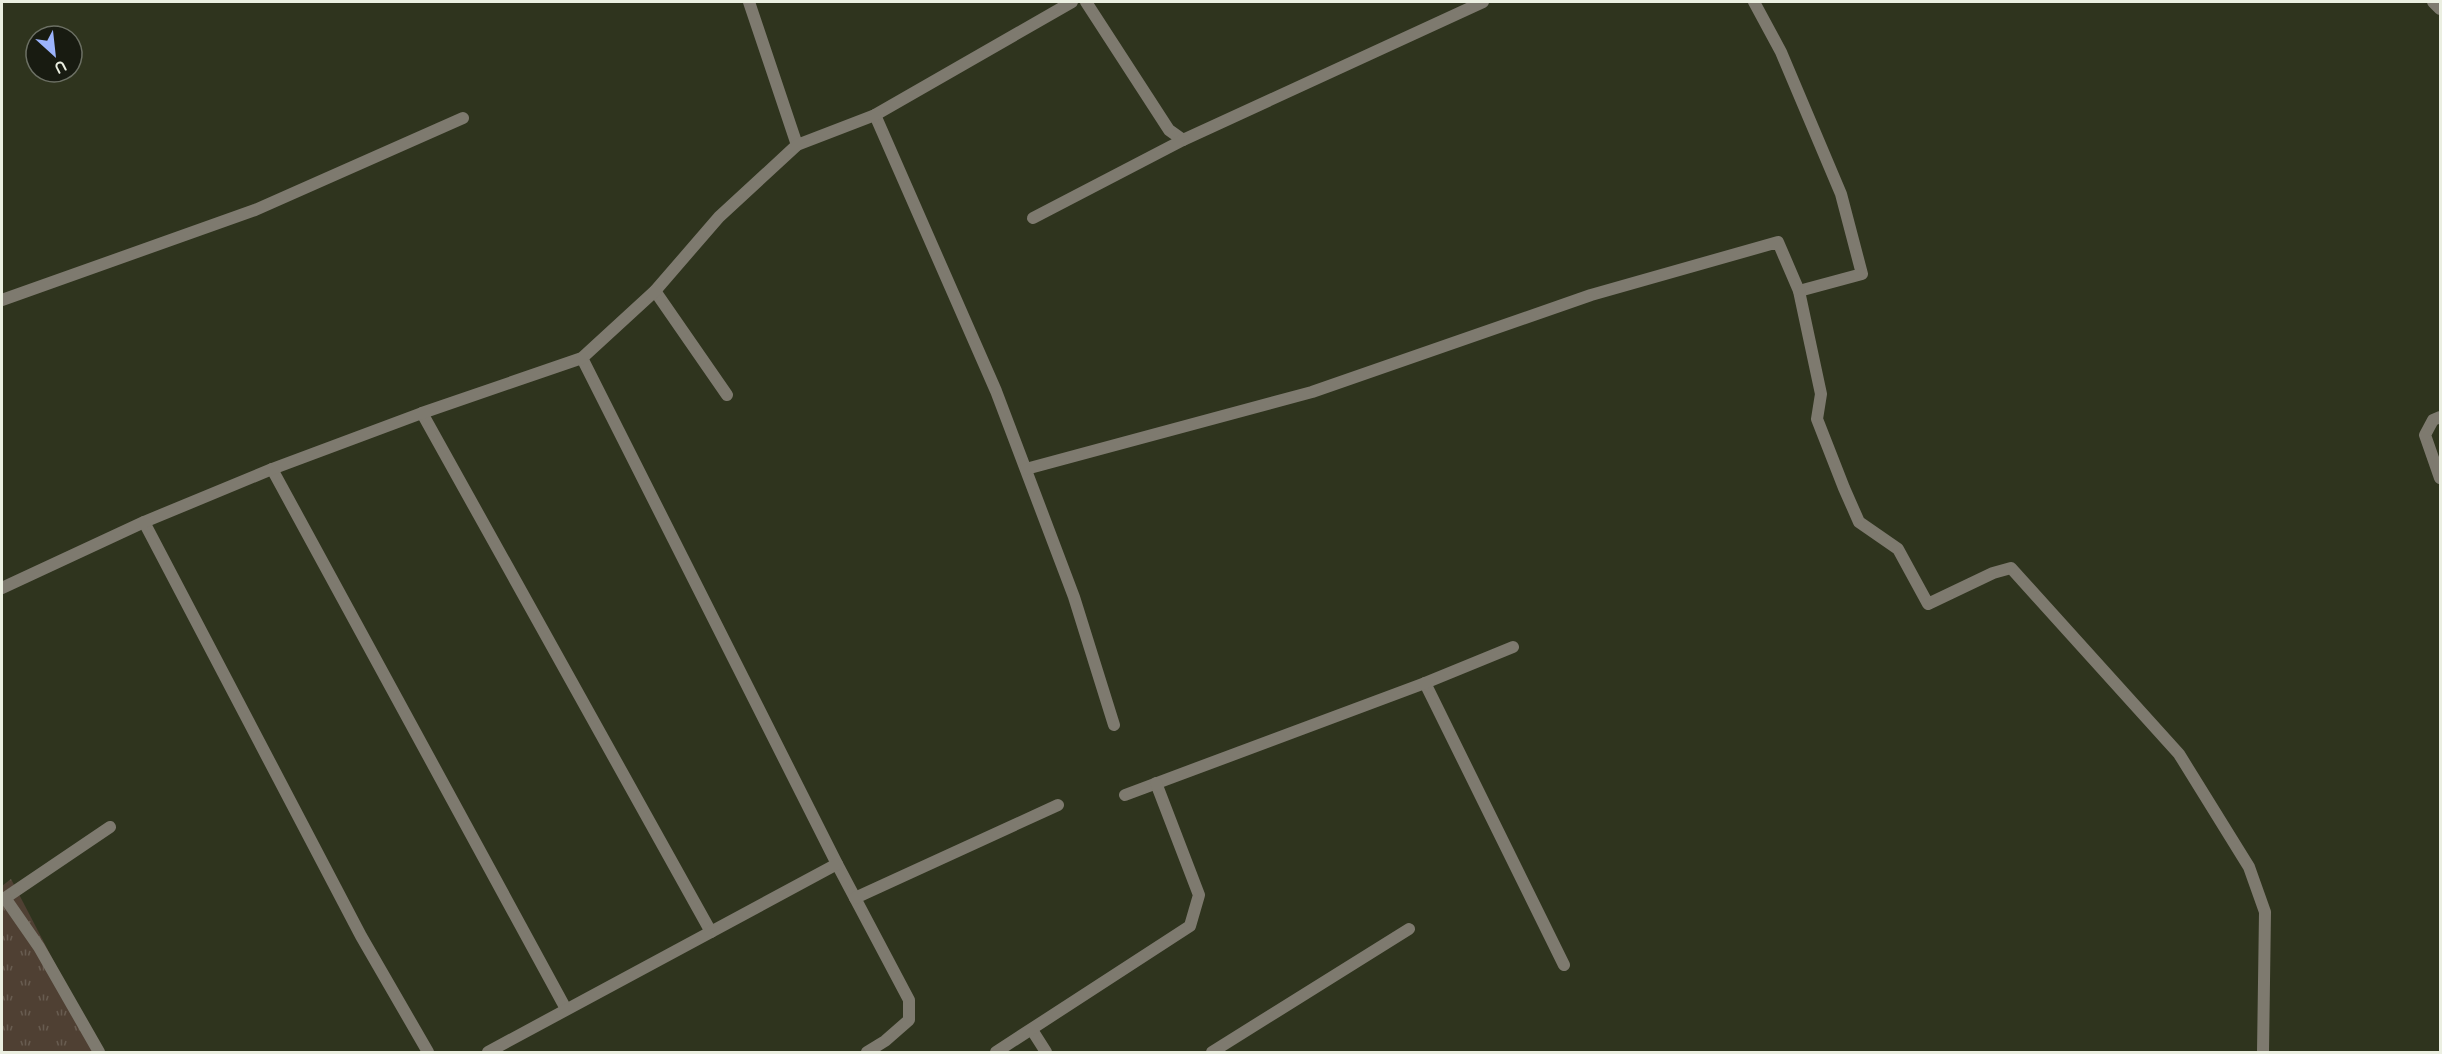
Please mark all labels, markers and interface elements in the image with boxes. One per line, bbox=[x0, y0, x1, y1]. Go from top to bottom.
north arrow bbox=[24, 24, 84, 84]
text: U bbox=[51, 56, 70, 79]

